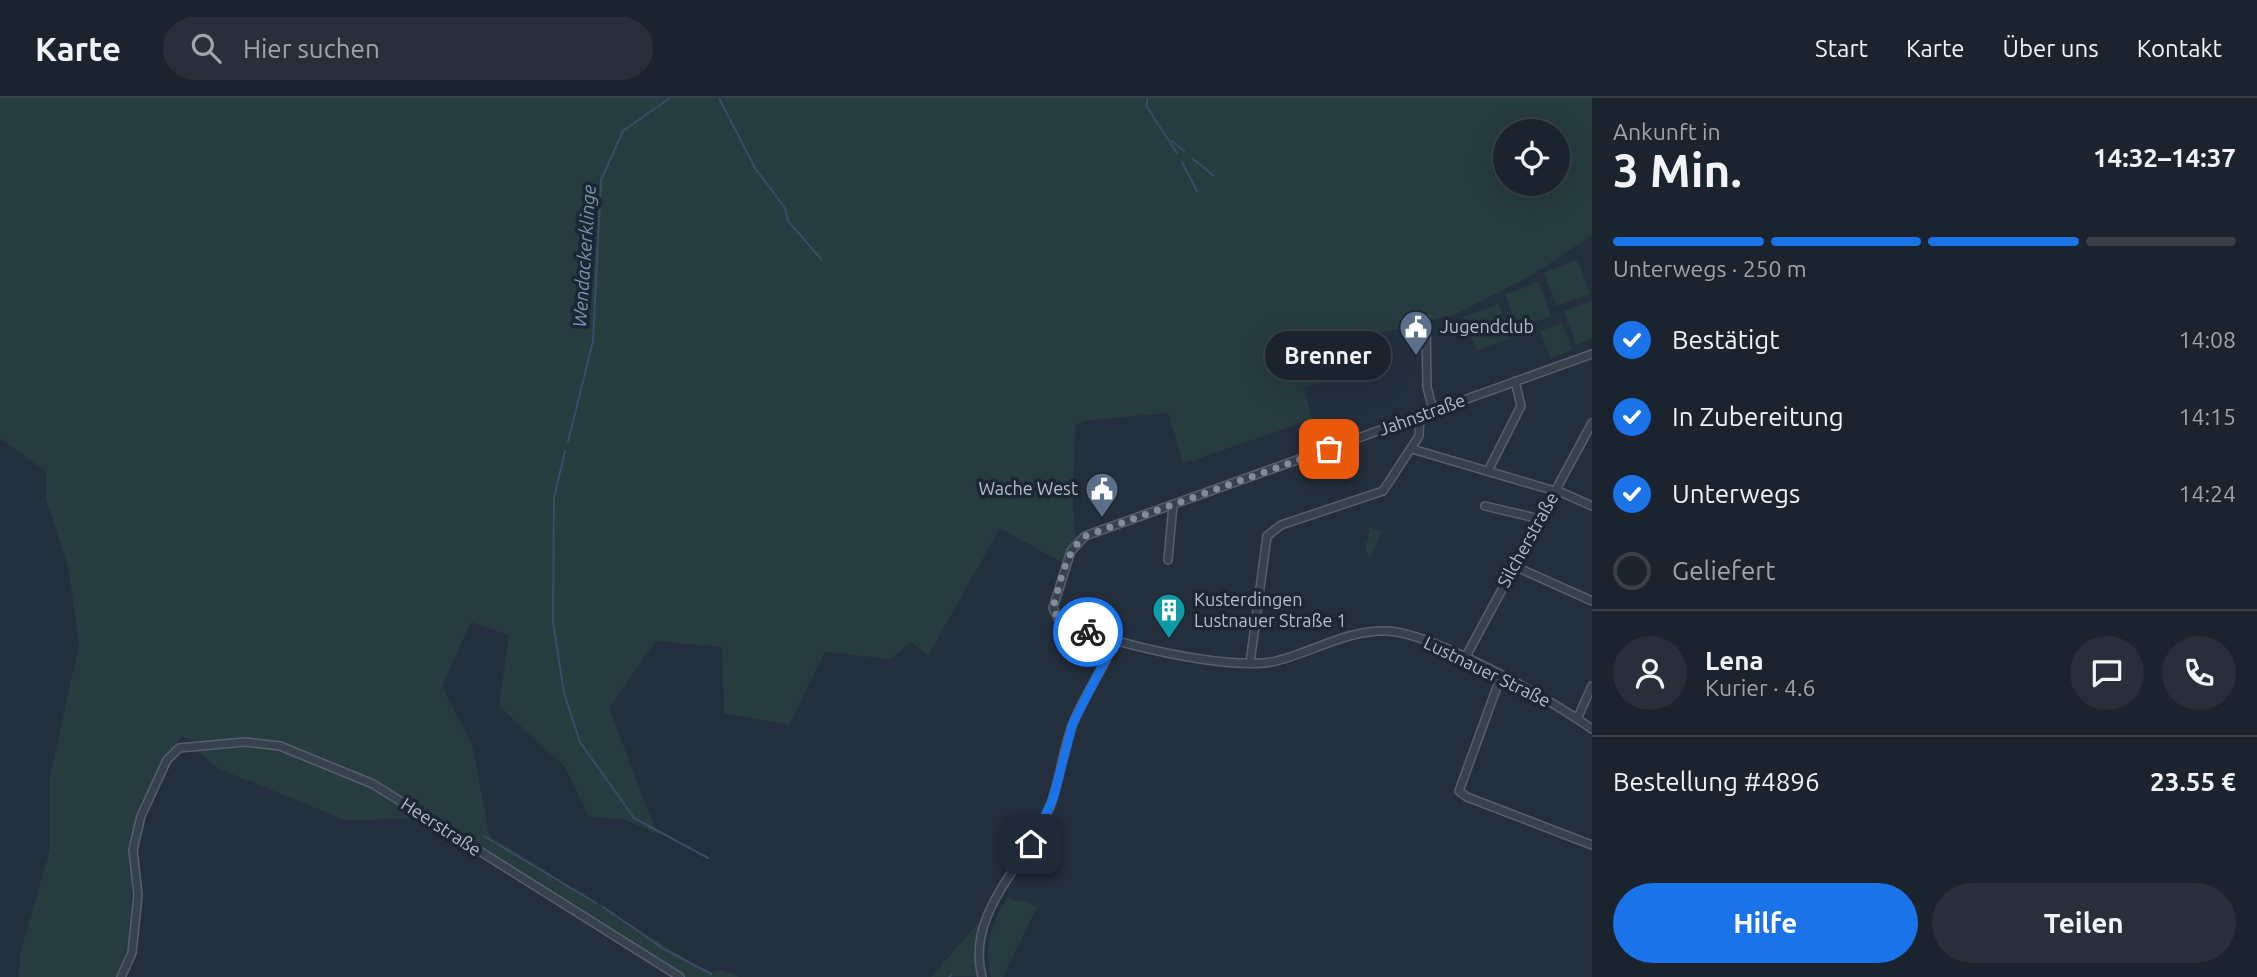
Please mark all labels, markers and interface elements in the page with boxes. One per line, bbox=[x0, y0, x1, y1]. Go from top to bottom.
search box bbox=[163, 17, 653, 80]
icon: search bbox=[187, 29, 225, 67]
text: Karte bbox=[35, 30, 121, 67]
text: Hier suchen bbox=[243, 34, 380, 63]
text: Start bbox=[1815, 35, 1868, 62]
text: Karte bbox=[1906, 35, 1965, 62]
text: Über uns bbox=[2003, 35, 2099, 62]
text: Kontakt bbox=[2137, 35, 2222, 62]
map controls bbox=[1493, 119, 1570, 196]
button: locate bbox=[1493, 119, 1570, 196]
text: Ankunft in bbox=[1613, 119, 1721, 144]
text: 14:32–14:37 bbox=[2093, 143, 2236, 172]
text: 3 Min. bbox=[1613, 144, 1742, 196]
water label: Wendackerklinge bbox=[568, 184, 600, 328]
text: Unterwegs · 250 m bbox=[1613, 256, 1807, 281]
public building icon: Jugendclub bbox=[1397, 308, 1435, 357]
place label: Jugendclub bbox=[1440, 316, 1534, 336]
icon: check bbox=[1613, 321, 1651, 359]
text: Bestätigt bbox=[1672, 325, 1779, 354]
text: 14:08 bbox=[2178, 327, 2236, 352]
callout: Brenner bbox=[1266, 330, 1392, 379]
text: Brenner bbox=[1284, 343, 1372, 368]
street label: Jahnstraße bbox=[1376, 389, 1468, 439]
icon: check bbox=[1613, 398, 1651, 436]
text: In Zubereitung bbox=[1672, 402, 1844, 431]
text: 14:15 bbox=[2178, 404, 2236, 429]
pin bbox=[1299, 419, 1359, 479]
icon: bag bbox=[1310, 430, 1348, 468]
public building icon: Wache West bbox=[1083, 470, 1121, 519]
icon: check bbox=[1613, 475, 1651, 513]
place label: Wache West bbox=[979, 478, 1078, 498]
text: Unterwegs bbox=[1672, 479, 1800, 508]
text: 14:24 bbox=[2178, 481, 2236, 506]
street label: Silcherstraße bbox=[1493, 488, 1561, 591]
text: Geliefert bbox=[1672, 556, 1775, 585]
place label: Kusterdingen Lustnauer Straße 1 bbox=[1194, 589, 1347, 630]
building icon: Kusterdingen Lustnauer Straße 1 bbox=[1150, 591, 1188, 640]
courier bbox=[1053, 597, 1123, 667]
icon: bike bbox=[1069, 613, 1107, 651]
street label: Lustnauer Straße bbox=[1421, 632, 1554, 710]
button: person bbox=[1613, 636, 1687, 710]
button: chat bbox=[2070, 636, 2144, 710]
button: phone bbox=[2162, 636, 2236, 710]
text: Lena bbox=[1705, 646, 1764, 675]
text: Kurier · 4.6 bbox=[1705, 675, 1816, 700]
text: Bestellung #4896 bbox=[1613, 767, 1820, 796]
text: 23.55 € bbox=[2150, 767, 2236, 796]
street label: Heerstraße bbox=[398, 793, 485, 859]
pin bbox=[1001, 814, 1061, 874]
icon: home bbox=[1012, 825, 1050, 863]
button: Hilfe bbox=[1613, 883, 1918, 963]
button: Teilen bbox=[1932, 883, 2236, 963]

